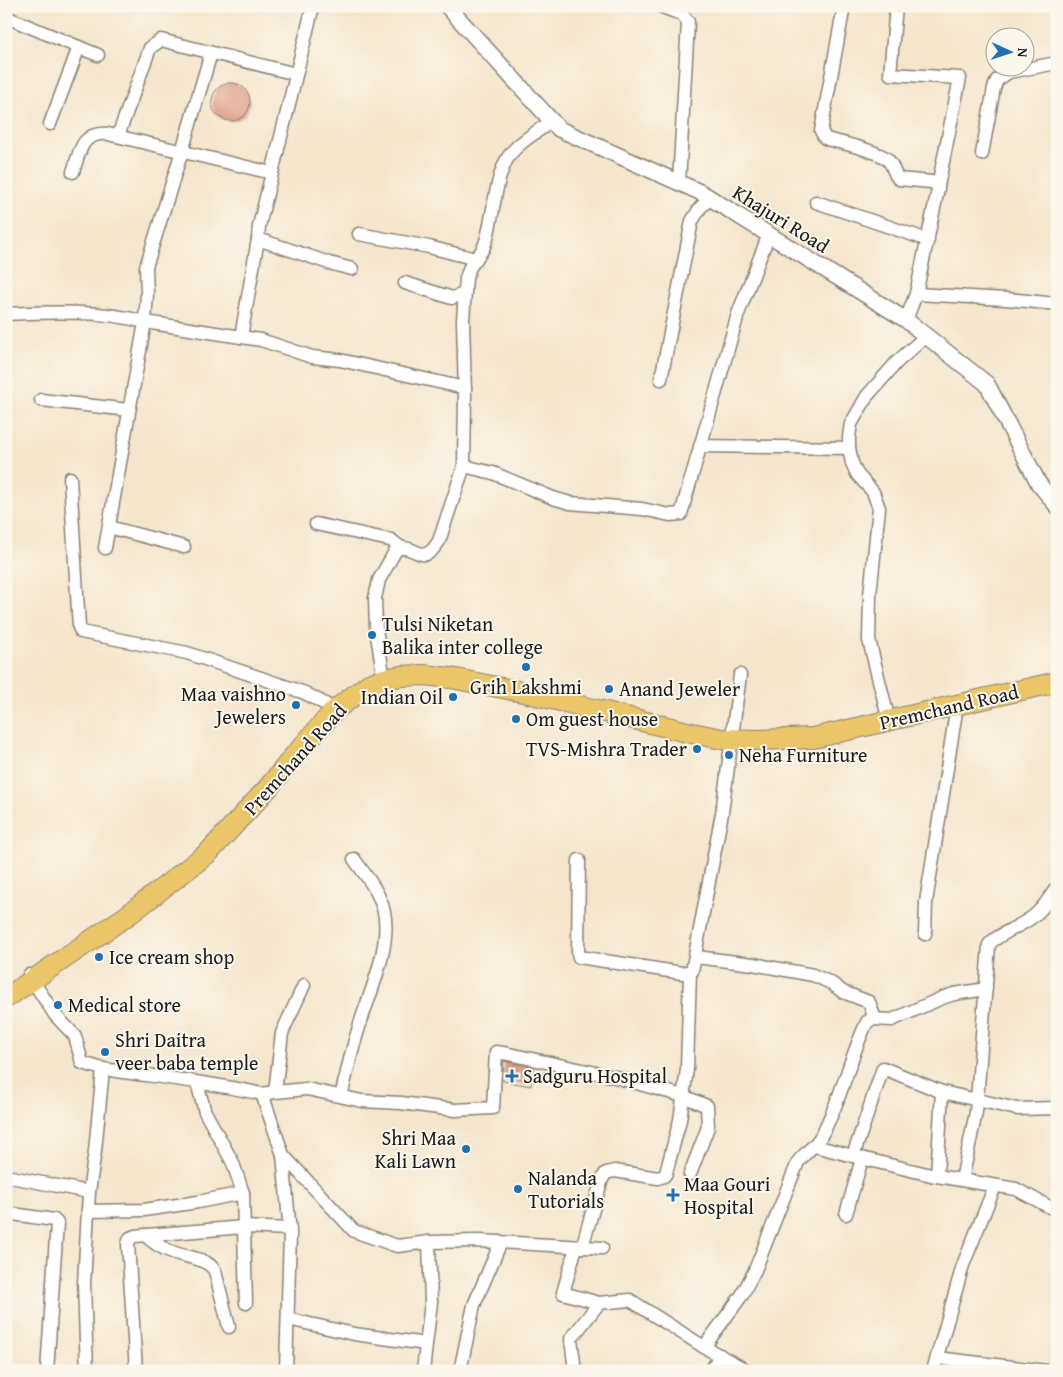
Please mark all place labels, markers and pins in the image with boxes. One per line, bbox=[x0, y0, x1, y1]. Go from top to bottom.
place label: Tulsi Niketan Balika inter college bbox=[382, 609, 543, 661]
marker: Tulsi Niketan Balika inter college bbox=[366, 629, 378, 641]
marker: Grih Lakshmi bbox=[520, 661, 532, 673]
place label: Grih Lakshmi bbox=[470, 672, 582, 701]
place label: Anand Jeweler bbox=[619, 674, 740, 703]
place label: Maa vaishno Jewelers bbox=[181, 679, 286, 731]
place label: Indian Oil bbox=[361, 682, 443, 711]
marker: Anand Jeweler bbox=[603, 683, 615, 695]
marker: Indian Oil bbox=[447, 691, 459, 703]
marker: Maa vaishno Jewelers bbox=[290, 699, 302, 711]
place label: Om guest house bbox=[526, 704, 658, 733]
marker: Om guest house bbox=[510, 713, 522, 725]
place label: TVS-Mishra Trader bbox=[526, 734, 687, 763]
place label: Neha Furniture bbox=[739, 740, 867, 769]
marker: TVS-Mishra Trader bbox=[691, 743, 703, 755]
marker: Neha Furniture bbox=[723, 749, 735, 761]
place label: Ice cream shop bbox=[109, 942, 235, 971]
marker: Ice cream shop bbox=[93, 951, 105, 963]
place label: Medical store bbox=[68, 990, 181, 1019]
marker: Medical store bbox=[52, 999, 64, 1011]
place label: Shri Daitra veer baba temple bbox=[115, 1025, 259, 1077]
marker: Shri Daitra veer baba temple bbox=[99, 1046, 111, 1058]
place label: Sadguru Hospital bbox=[523, 1061, 667, 1090]
marker: Sadguru Hospital bbox=[505, 1069, 519, 1083]
place label: Shri Maa Kali Lawn bbox=[375, 1123, 457, 1175]
marker: Shri Maa Kali Lawn bbox=[460, 1143, 472, 1155]
place label: Nalanda Tutorials bbox=[528, 1163, 604, 1215]
place label: Maa Gouri Hospital bbox=[684, 1169, 771, 1221]
marker: Nalanda Tutorials bbox=[512, 1183, 524, 1195]
marker: Maa Gouri Hospital bbox=[666, 1188, 680, 1202]

